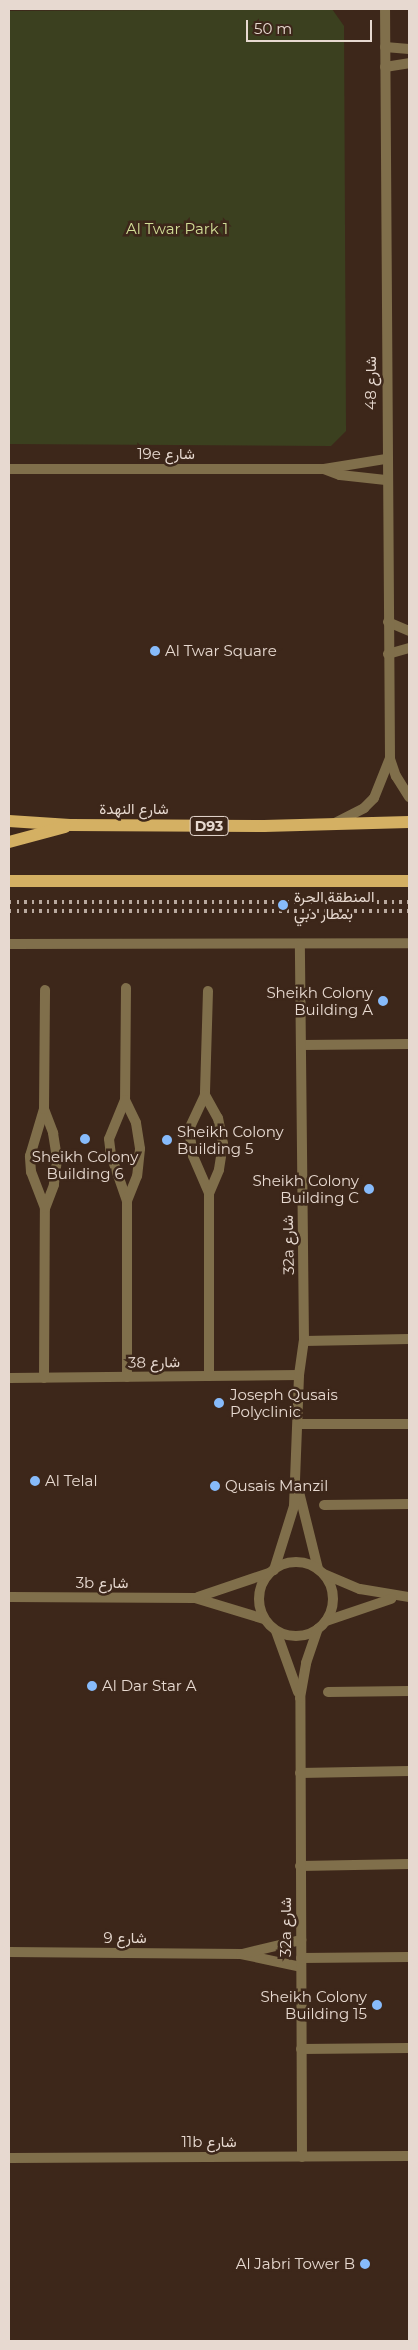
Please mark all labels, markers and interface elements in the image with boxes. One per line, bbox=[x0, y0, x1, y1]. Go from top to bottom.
scale bar bbox=[248, 10, 374, 42]
text: 50 m bbox=[254, 19, 292, 38]
park label: Al Twar Park 1 bbox=[126, 220, 228, 238]
street label: شارع 48 bbox=[362, 356, 380, 410]
street label: 19e شارع bbox=[137, 445, 195, 463]
place label: Al Twar Square bbox=[165, 642, 277, 660]
marker: Al Twar Square bbox=[149, 645, 161, 657]
street label: شارع النهدة bbox=[99, 800, 169, 818]
road number: D93 bbox=[189, 814, 229, 838]
place label: المنطقة الحرة بمطار دبي bbox=[294, 887, 374, 922]
marker: المنطقة الحرة بمطار دبي bbox=[276, 898, 290, 912]
place label: Sheikh Colony Building A bbox=[266, 983, 373, 1018]
marker: Sheikh Colony Building A bbox=[377, 995, 389, 1007]
place label: Sheikh Colony Building 5 bbox=[177, 1122, 284, 1157]
marker: Sheikh Colony Building 6 bbox=[79, 1133, 91, 1145]
marker: Sheikh Colony Building 5 bbox=[161, 1134, 173, 1146]
place label: Sheikh Colony Building 6 bbox=[32, 1147, 138, 1182]
place label: Sheikh Colony Building C bbox=[252, 1171, 359, 1206]
marker: Sheikh Colony Building C bbox=[363, 1183, 375, 1195]
street label: 32a شارع bbox=[278, 1215, 298, 1275]
street label: شارع 38 bbox=[128, 1353, 180, 1371]
place label: Joseph Qusais Polyclinic bbox=[230, 1385, 338, 1420]
marker: Joseph Qusais Polyclinic bbox=[212, 1396, 226, 1410]
place label: Al Telal bbox=[45, 1472, 97, 1490]
marker: Al Telal bbox=[29, 1475, 41, 1487]
place label: Qusais Manzil bbox=[225, 1477, 328, 1495]
marker: Qusais Manzil bbox=[209, 1480, 221, 1492]
street label: 3b شارع bbox=[76, 1574, 128, 1592]
place label: Al Dar Star A bbox=[102, 1677, 196, 1695]
marker: Al Dar Star A bbox=[86, 1680, 98, 1692]
street label: 32a شارع bbox=[277, 1897, 295, 1957]
street label: شارع 9 bbox=[103, 1929, 147, 1947]
place label: Sheikh Colony Building 15 bbox=[260, 1987, 367, 2022]
marker: Sheikh Colony Building 15 bbox=[371, 1999, 383, 2011]
street label: 11b شارع bbox=[181, 2133, 237, 2151]
place label: Al Jabri Tower B bbox=[236, 2255, 355, 2273]
marker: Al Jabri Tower B bbox=[359, 2258, 371, 2270]

